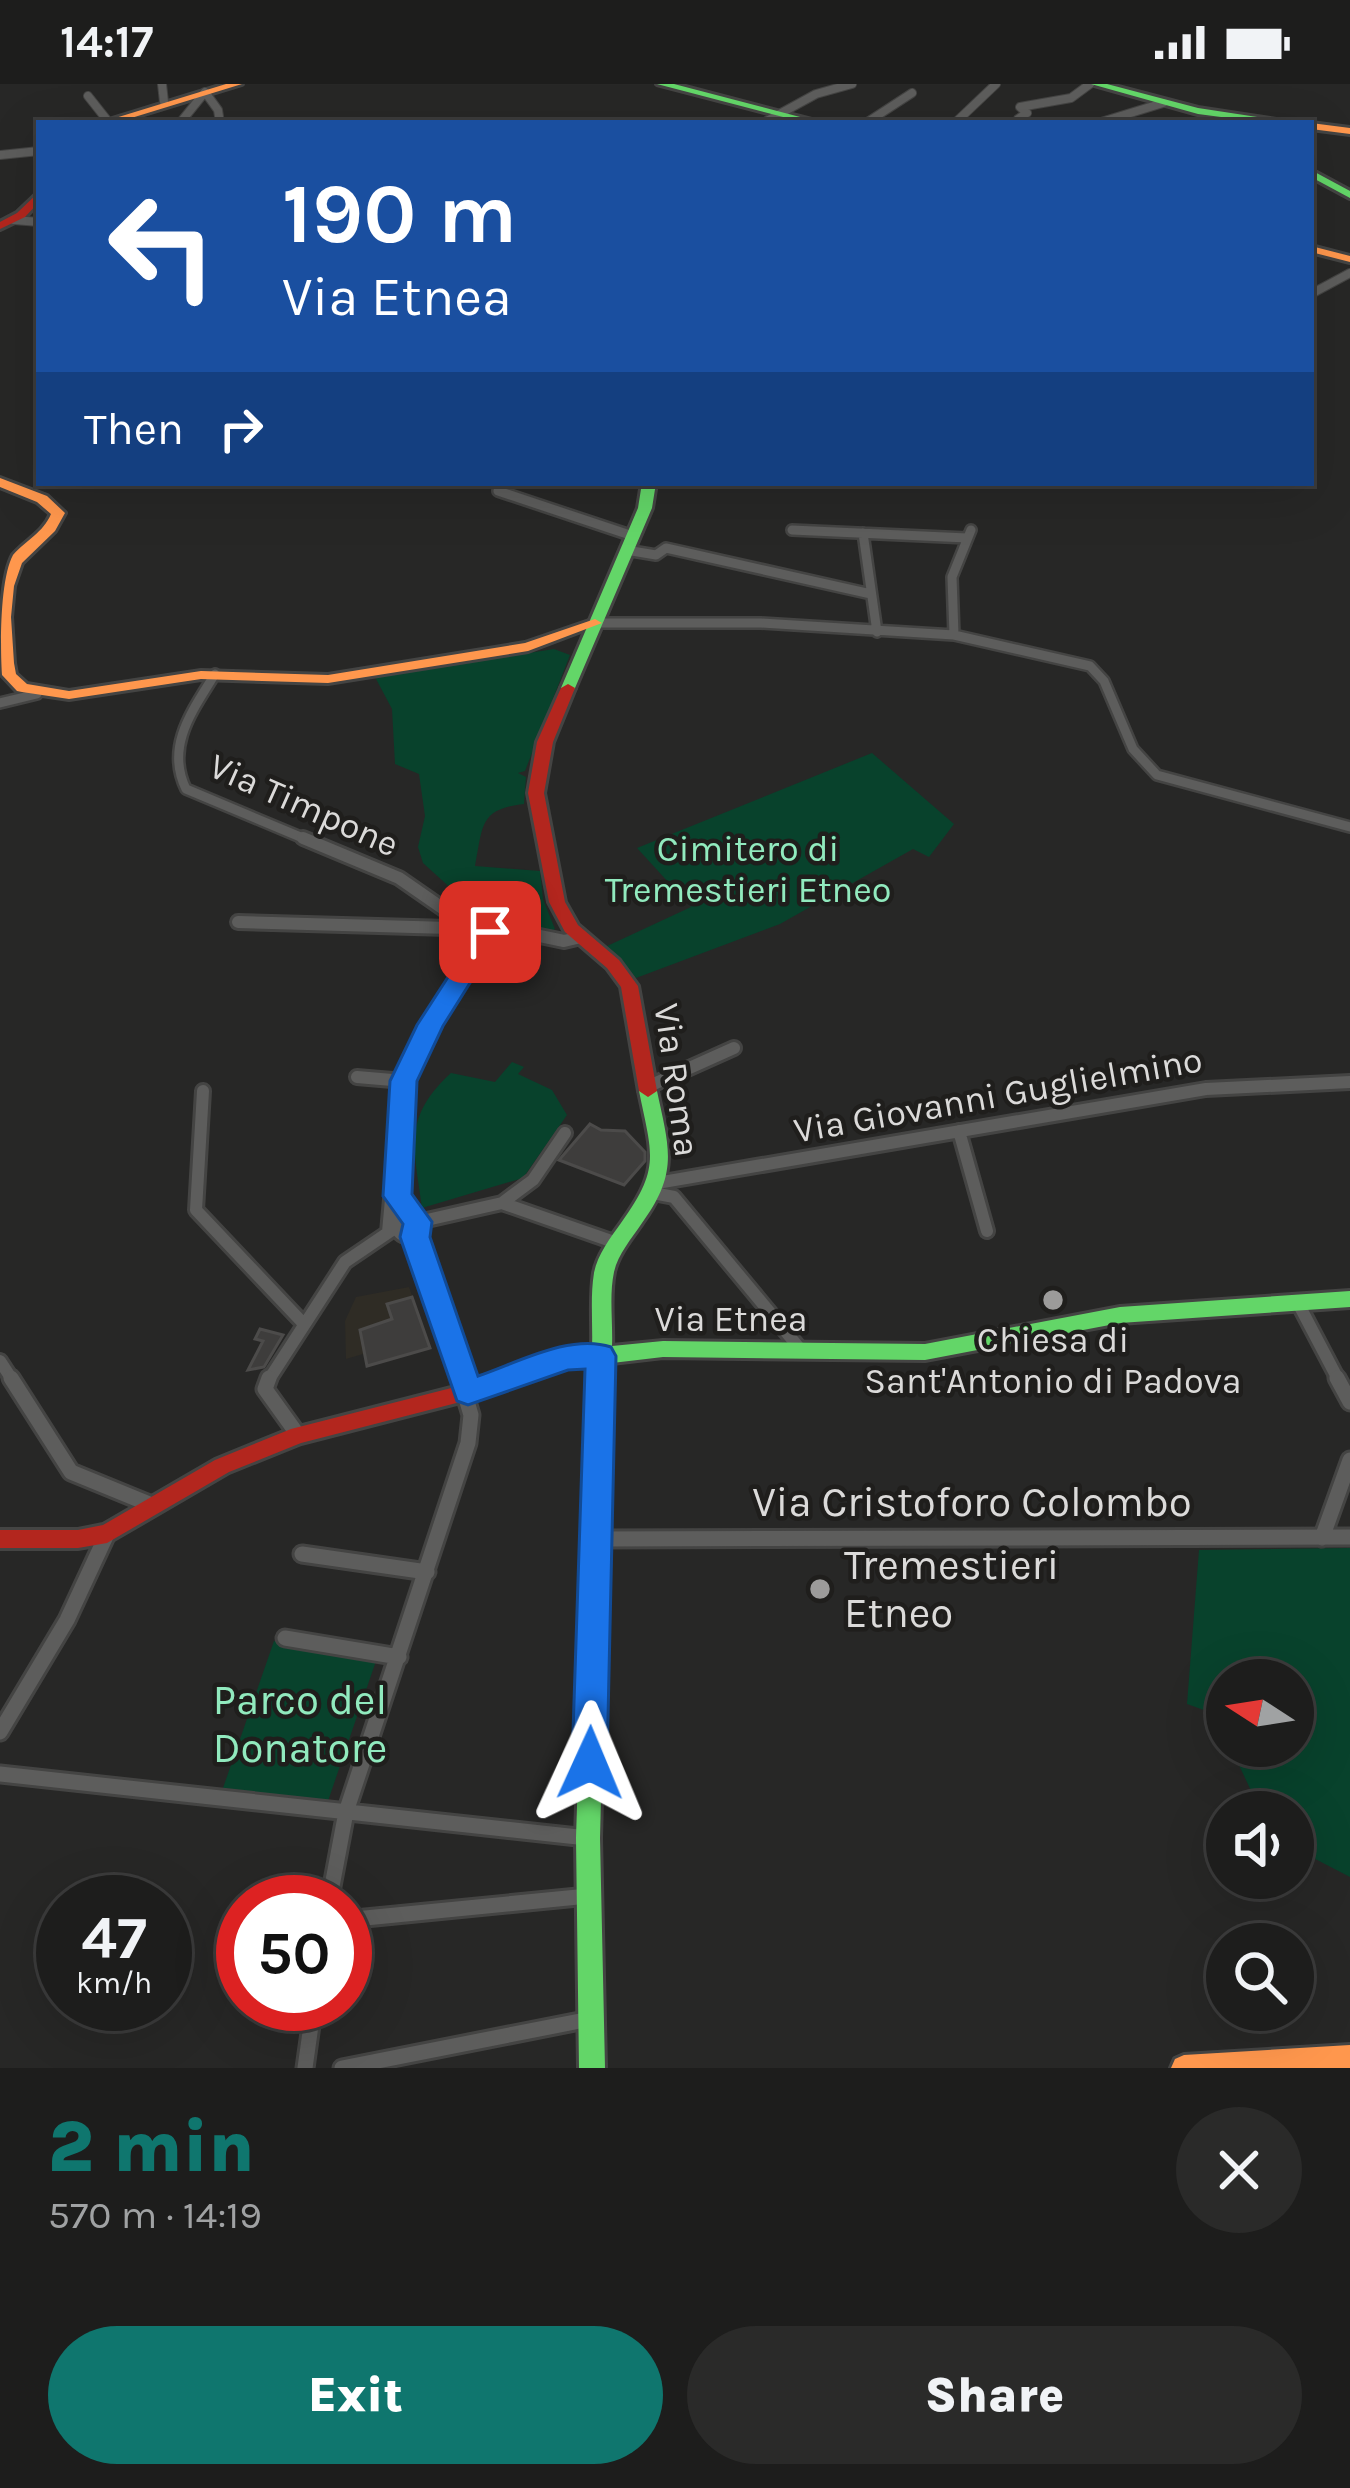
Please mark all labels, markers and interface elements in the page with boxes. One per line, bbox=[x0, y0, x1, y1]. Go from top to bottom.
text: 14:17 bbox=[60, 16, 153, 68]
text: 190 m bbox=[282, 165, 517, 263]
icon: left bbox=[84, 168, 240, 324]
text: Via Etnea bbox=[282, 265, 512, 329]
icon: right bbox=[208, 396, 274, 462]
text: Then bbox=[84, 403, 184, 455]
street label: Via Timpone bbox=[203, 745, 405, 865]
park label: Cimitero di Tremestieri Etneo bbox=[605, 828, 891, 911]
pin bbox=[439, 881, 541, 983]
icon: arrive bbox=[457, 899, 523, 965]
street label: Via Roma bbox=[645, 1001, 709, 1159]
street label: Via Giovanni Guglielmino bbox=[790, 1038, 1206, 1152]
marker: Chiesa di Sant'Antonio di Padova bbox=[1040, 1287, 1066, 1313]
street label: Via Etnea bbox=[654, 1298, 808, 1340]
place label: Chiesa di Sant'Antonio di Padova bbox=[864, 1319, 1242, 1402]
street label: Via Cristoforo Colombo bbox=[752, 1477, 1192, 1527]
place label: Tremestieri Etneo bbox=[844, 1540, 1059, 1638]
marker: Tremestieri Etneo bbox=[807, 1576, 833, 1602]
north arrow bbox=[1206, 1659, 1314, 1767]
map controls bbox=[1206, 1659, 1314, 2031]
park label: Parco del Donatore bbox=[213, 1675, 387, 1773]
position arrow bbox=[527, 1700, 653, 1826]
button: sound bbox=[1206, 1791, 1314, 1899]
speed limit sign: 50 bbox=[216, 1875, 372, 2031]
text: 47 bbox=[81, 1903, 147, 1973]
button: search bbox=[1206, 1923, 1314, 2031]
text: km/h bbox=[76, 1965, 152, 2001]
text: 2 min bbox=[48, 2105, 254, 2189]
button: close bbox=[1176, 2107, 1302, 2233]
text: 570 m · 14:19 bbox=[48, 2192, 262, 2238]
button: Exit bbox=[48, 2326, 663, 2464]
button: Share bbox=[687, 2326, 1302, 2464]

